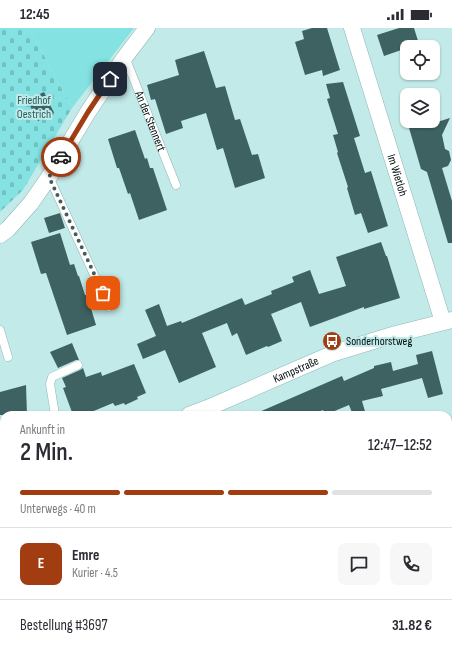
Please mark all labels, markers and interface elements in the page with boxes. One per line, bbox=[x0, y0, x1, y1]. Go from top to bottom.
text: 12:45 bbox=[20, 5, 50, 24]
map controls bbox=[400, 40, 440, 128]
button: locate bbox=[400, 40, 440, 80]
pin bbox=[93, 62, 127, 96]
icon: home bbox=[99, 68, 121, 90]
street label: An der Stennert bbox=[131, 88, 169, 154]
button: layers bbox=[400, 88, 440, 128]
park label: Friedhof Oestrich bbox=[17, 93, 51, 122]
courier bbox=[41, 137, 81, 177]
icon: car bbox=[50, 146, 72, 168]
street label: Im Wietloh bbox=[384, 153, 411, 198]
pin bbox=[86, 276, 120, 310]
icon: bag bbox=[92, 282, 114, 304]
bus stop icon: Sonderhorstweg bbox=[321, 330, 343, 352]
place label: Sonderhorstweg bbox=[346, 334, 412, 349]
street label: Kampstraße bbox=[271, 354, 321, 387]
text: Ankunft in bbox=[20, 422, 65, 438]
text: 12:47–12:52 bbox=[368, 436, 432, 455]
text: 2 Min. bbox=[20, 437, 73, 468]
text: Unterwegs · 40 m bbox=[20, 501, 96, 517]
button: chat bbox=[338, 543, 380, 585]
button: phone bbox=[390, 543, 432, 585]
text: Emre bbox=[72, 546, 99, 565]
text: E bbox=[38, 554, 44, 573]
text: Kurier · 4.5 bbox=[72, 565, 118, 581]
text: Bestellung #3697 bbox=[20, 616, 107, 635]
text: 31.82 € bbox=[392, 616, 432, 635]

